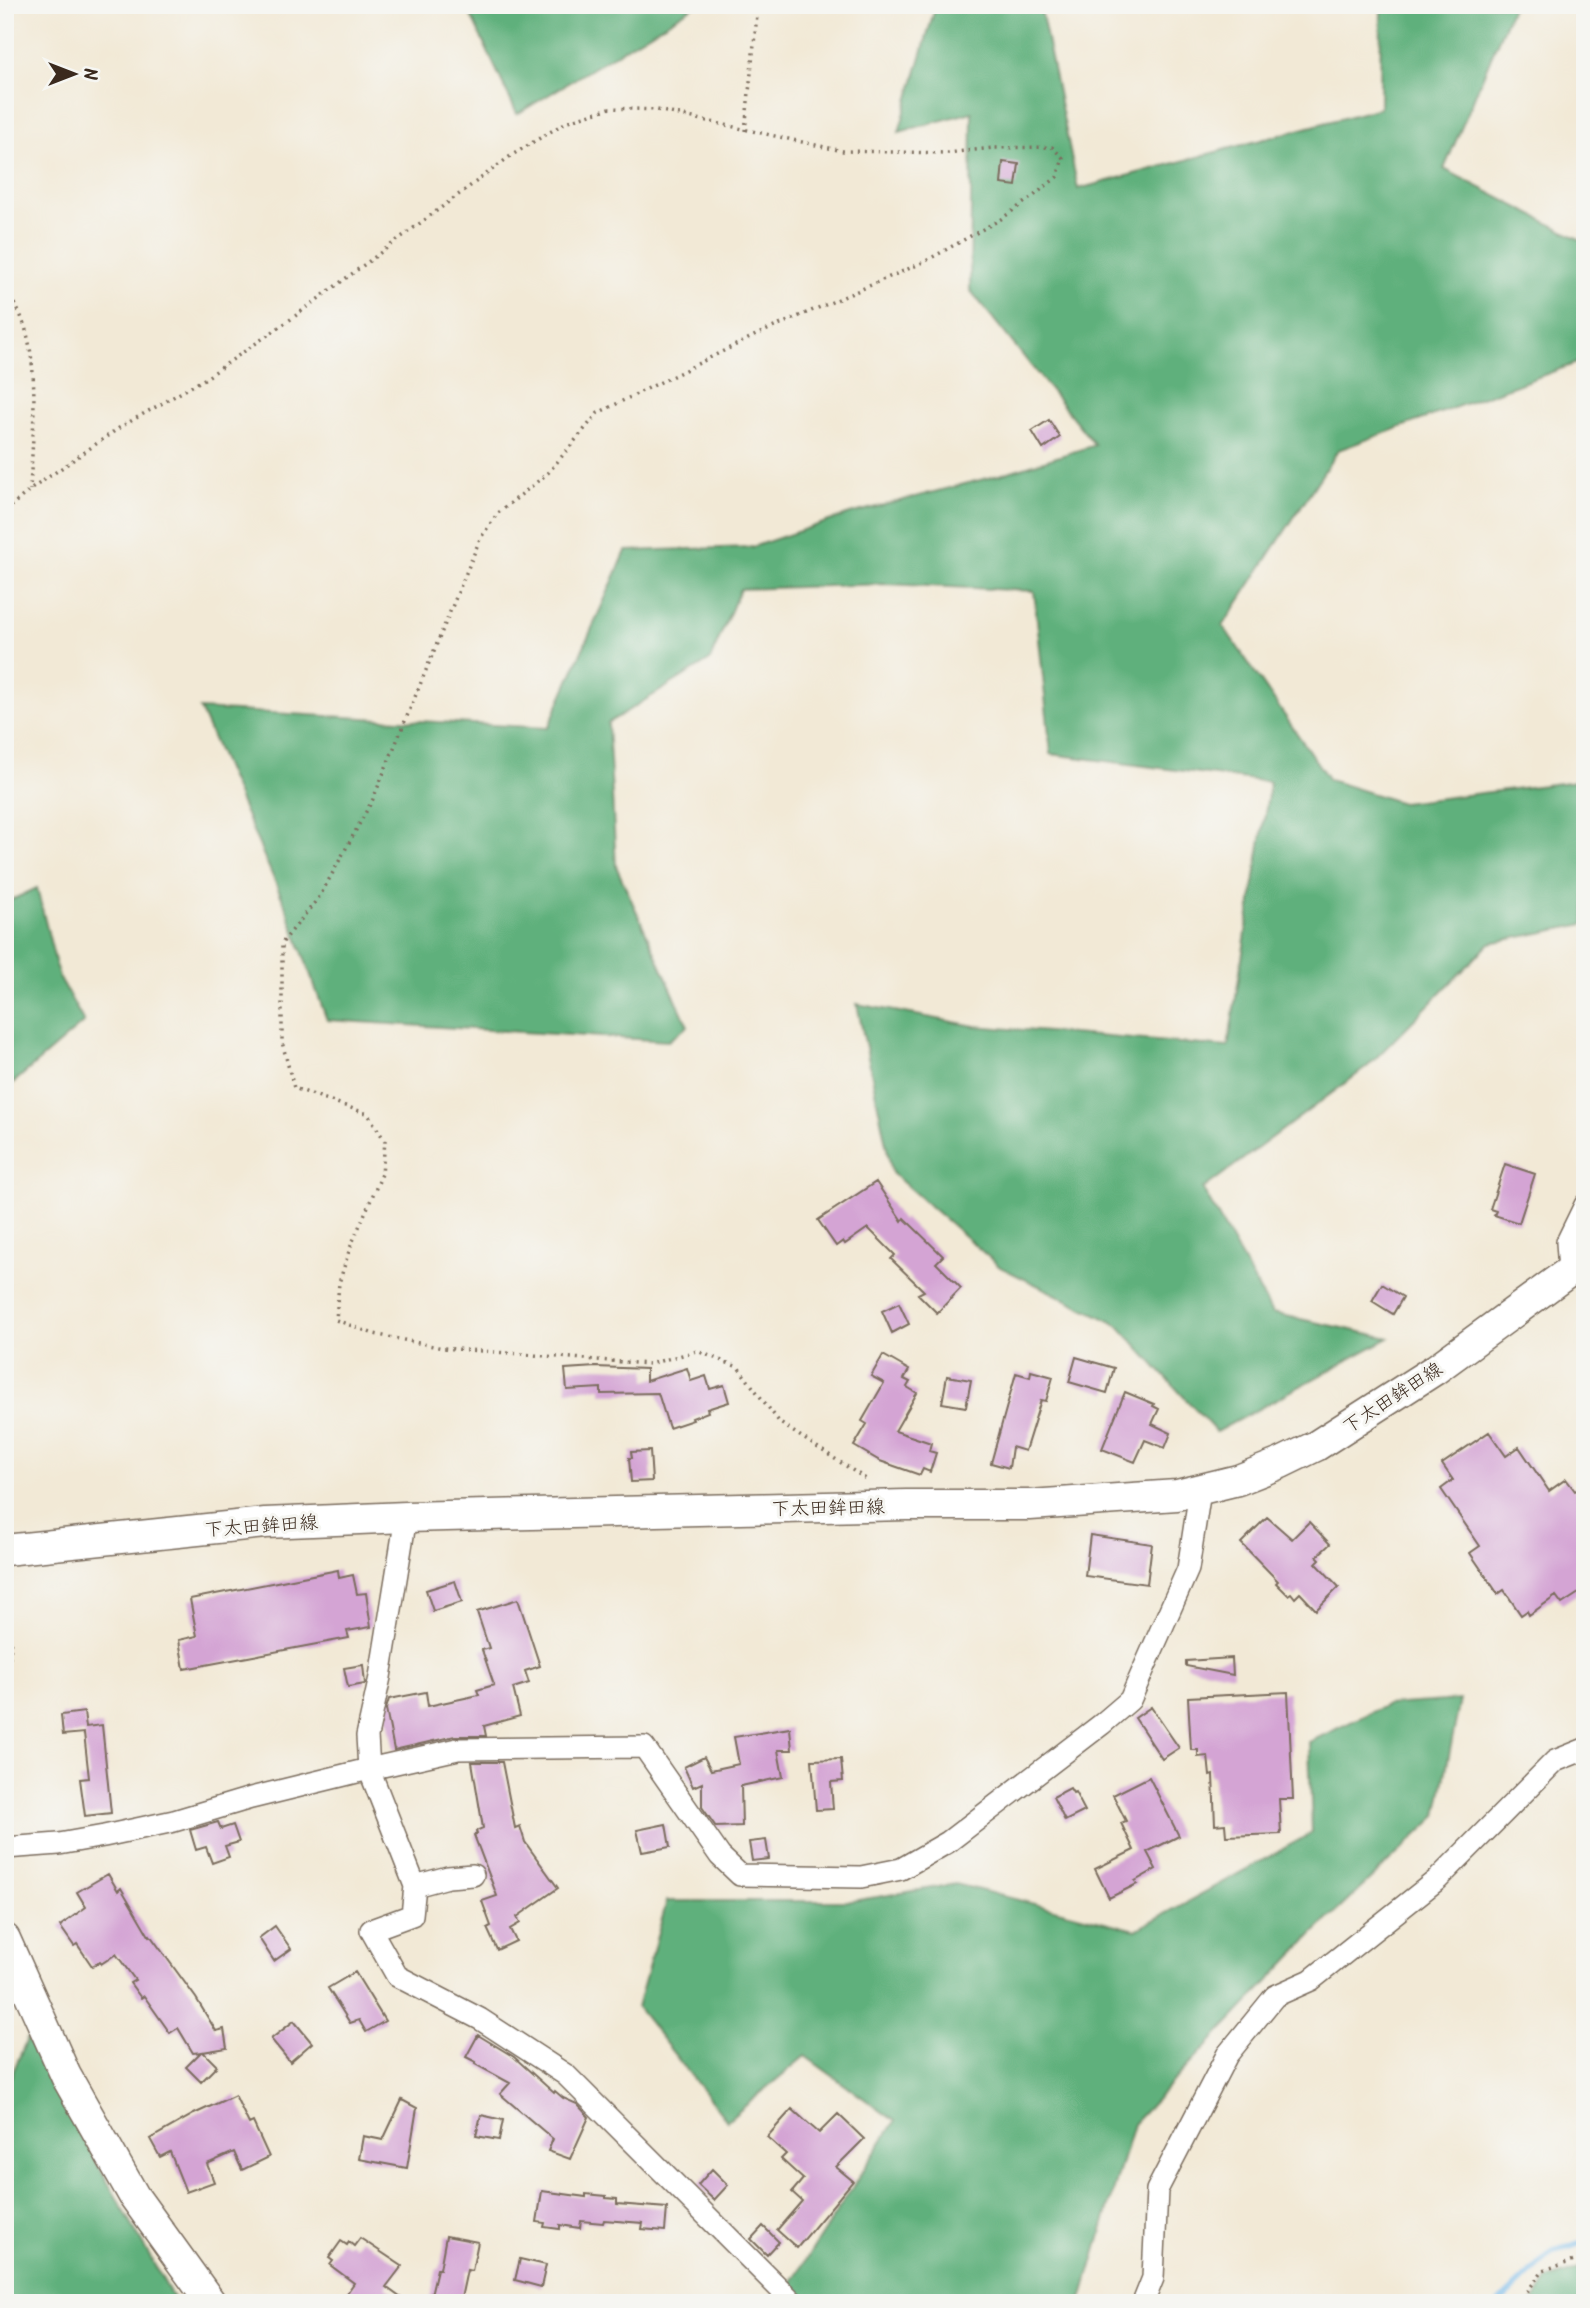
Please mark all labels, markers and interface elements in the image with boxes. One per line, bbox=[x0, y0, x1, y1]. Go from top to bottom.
north arrow bbox=[38, 38, 108, 108]
text: N bbox=[74, 68, 104, 80]
street label: 下太田鉾田線 bbox=[1337, 1355, 1449, 1442]
street label: 下太田鉾田線 bbox=[771, 1493, 885, 1525]
street label: 下太田鉾田線 bbox=[203, 1508, 319, 1546]

